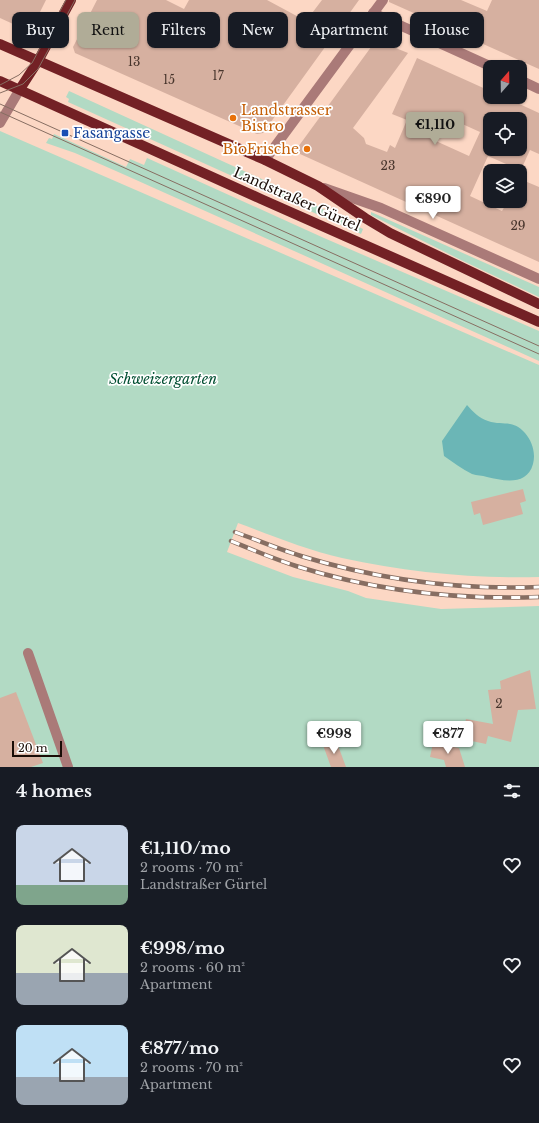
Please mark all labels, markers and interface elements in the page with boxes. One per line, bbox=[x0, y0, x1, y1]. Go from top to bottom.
chip: Buy bbox=[12, 12, 69, 48]
chip: Rent bbox=[77, 12, 139, 48]
chip: Filters bbox=[147, 12, 220, 48]
chip: New bbox=[228, 12, 288, 48]
chip: Apartment bbox=[296, 12, 402, 48]
chip: House bbox=[410, 12, 484, 48]
house number: 13 bbox=[128, 54, 140, 69]
north arrow bbox=[483, 60, 527, 104]
map controls bbox=[483, 60, 527, 208]
house number: 17 bbox=[212, 68, 225, 83]
house number: 15 bbox=[163, 72, 175, 87]
place label: Landstrasser Bistro bbox=[241, 101, 332, 135]
pin: €1,110 bbox=[402, 112, 468, 146]
button: locate bbox=[483, 112, 527, 156]
marker: Landstrasser Bistro bbox=[228, 113, 238, 123]
text: €1,110 bbox=[415, 116, 455, 133]
place label: Fasangasse bbox=[73, 124, 150, 142]
marker: Fasangasse bbox=[60, 128, 70, 138]
place label: BioFrische bbox=[222, 140, 299, 158]
marker: BioFrische bbox=[302, 144, 312, 154]
house number: 23 bbox=[381, 158, 395, 173]
street label: Landstraßer Gürtel bbox=[231, 163, 364, 235]
button: layers bbox=[483, 164, 527, 208]
pin: €890 bbox=[409, 186, 457, 220]
text: €890 bbox=[415, 190, 451, 207]
house number: 29 bbox=[510, 218, 526, 233]
park label: Schweizergarten bbox=[109, 370, 217, 388]
house number: 2 bbox=[495, 696, 503, 711]
pin: €998 bbox=[310, 721, 358, 755]
pin: €877 bbox=[424, 721, 472, 755]
text: €998 bbox=[316, 725, 352, 742]
text: €877 bbox=[432, 725, 464, 742]
scale bar bbox=[12, 739, 62, 758]
text: 20 m bbox=[18, 741, 48, 755]
icon: filters bbox=[501, 780, 523, 802]
text: 4 homes bbox=[16, 781, 92, 802]
text: €1,110/mo bbox=[140, 838, 231, 859]
icon: home bbox=[48, 841, 96, 889]
icon: heart bbox=[501, 854, 523, 876]
text: 2 rooms · 70 m² bbox=[140, 859, 243, 876]
text: Landstraßer Gürtel bbox=[140, 876, 267, 893]
text: €998/mo bbox=[140, 938, 225, 959]
icon: home bbox=[48, 941, 96, 989]
icon: heart bbox=[501, 954, 523, 976]
text: 2 rooms · 60 m² bbox=[140, 959, 245, 976]
text: Apartment bbox=[140, 976, 212, 993]
text: €877/mo bbox=[140, 1038, 219, 1059]
icon: home bbox=[48, 1041, 96, 1089]
icon: heart bbox=[501, 1054, 523, 1076]
text: 2 rooms · 70 m² bbox=[140, 1059, 243, 1076]
text: Apartment bbox=[140, 1076, 212, 1093]

